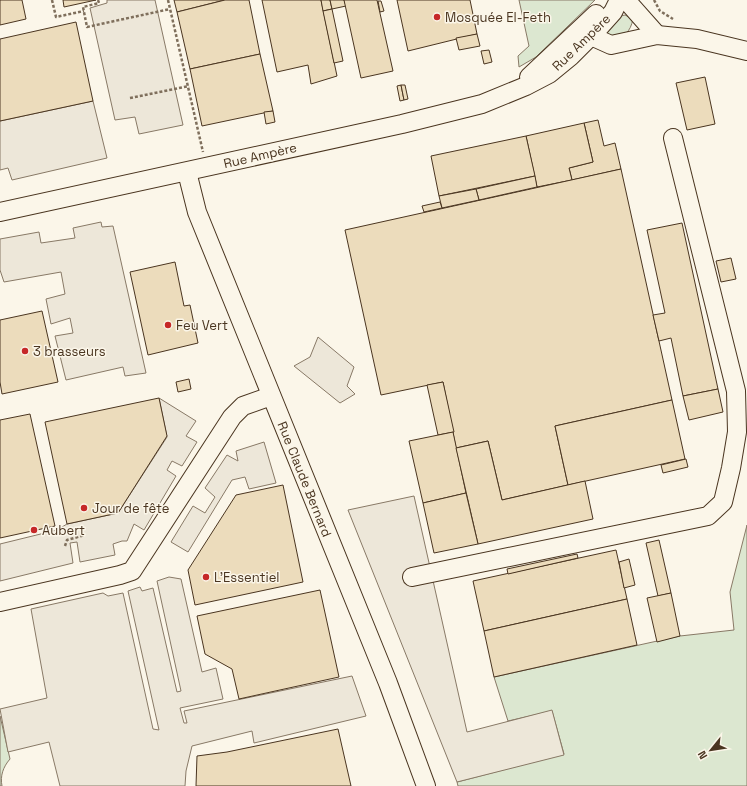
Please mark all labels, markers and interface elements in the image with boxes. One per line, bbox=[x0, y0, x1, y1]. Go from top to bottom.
place label: Mosquée El-Feth bbox=[445, 9, 551, 26]
street label: Rue Ampère bbox=[549, 10, 614, 74]
marker: Mosquée El-Feth bbox=[432, 12, 442, 22]
street label: Rue Ampère bbox=[222, 139, 298, 172]
place label: Feu Vert bbox=[176, 317, 228, 334]
marker: Feu Vert bbox=[163, 320, 173, 330]
place label: 3 brasseurs bbox=[33, 343, 106, 360]
marker: 3 brasseurs bbox=[20, 346, 30, 356]
street label: Rue Claude Bernard bbox=[274, 419, 335, 539]
place label: Jour de fête bbox=[92, 500, 169, 517]
marker: Jour de fête bbox=[79, 503, 89, 513]
place label: Aubert bbox=[42, 522, 85, 539]
marker: Aubert bbox=[29, 525, 39, 535]
place label: L’Essentiel bbox=[214, 569, 280, 586]
marker: L’Essentiel bbox=[201, 572, 211, 582]
north arrow bbox=[691, 730, 731, 770]
text: N bbox=[694, 748, 710, 762]

